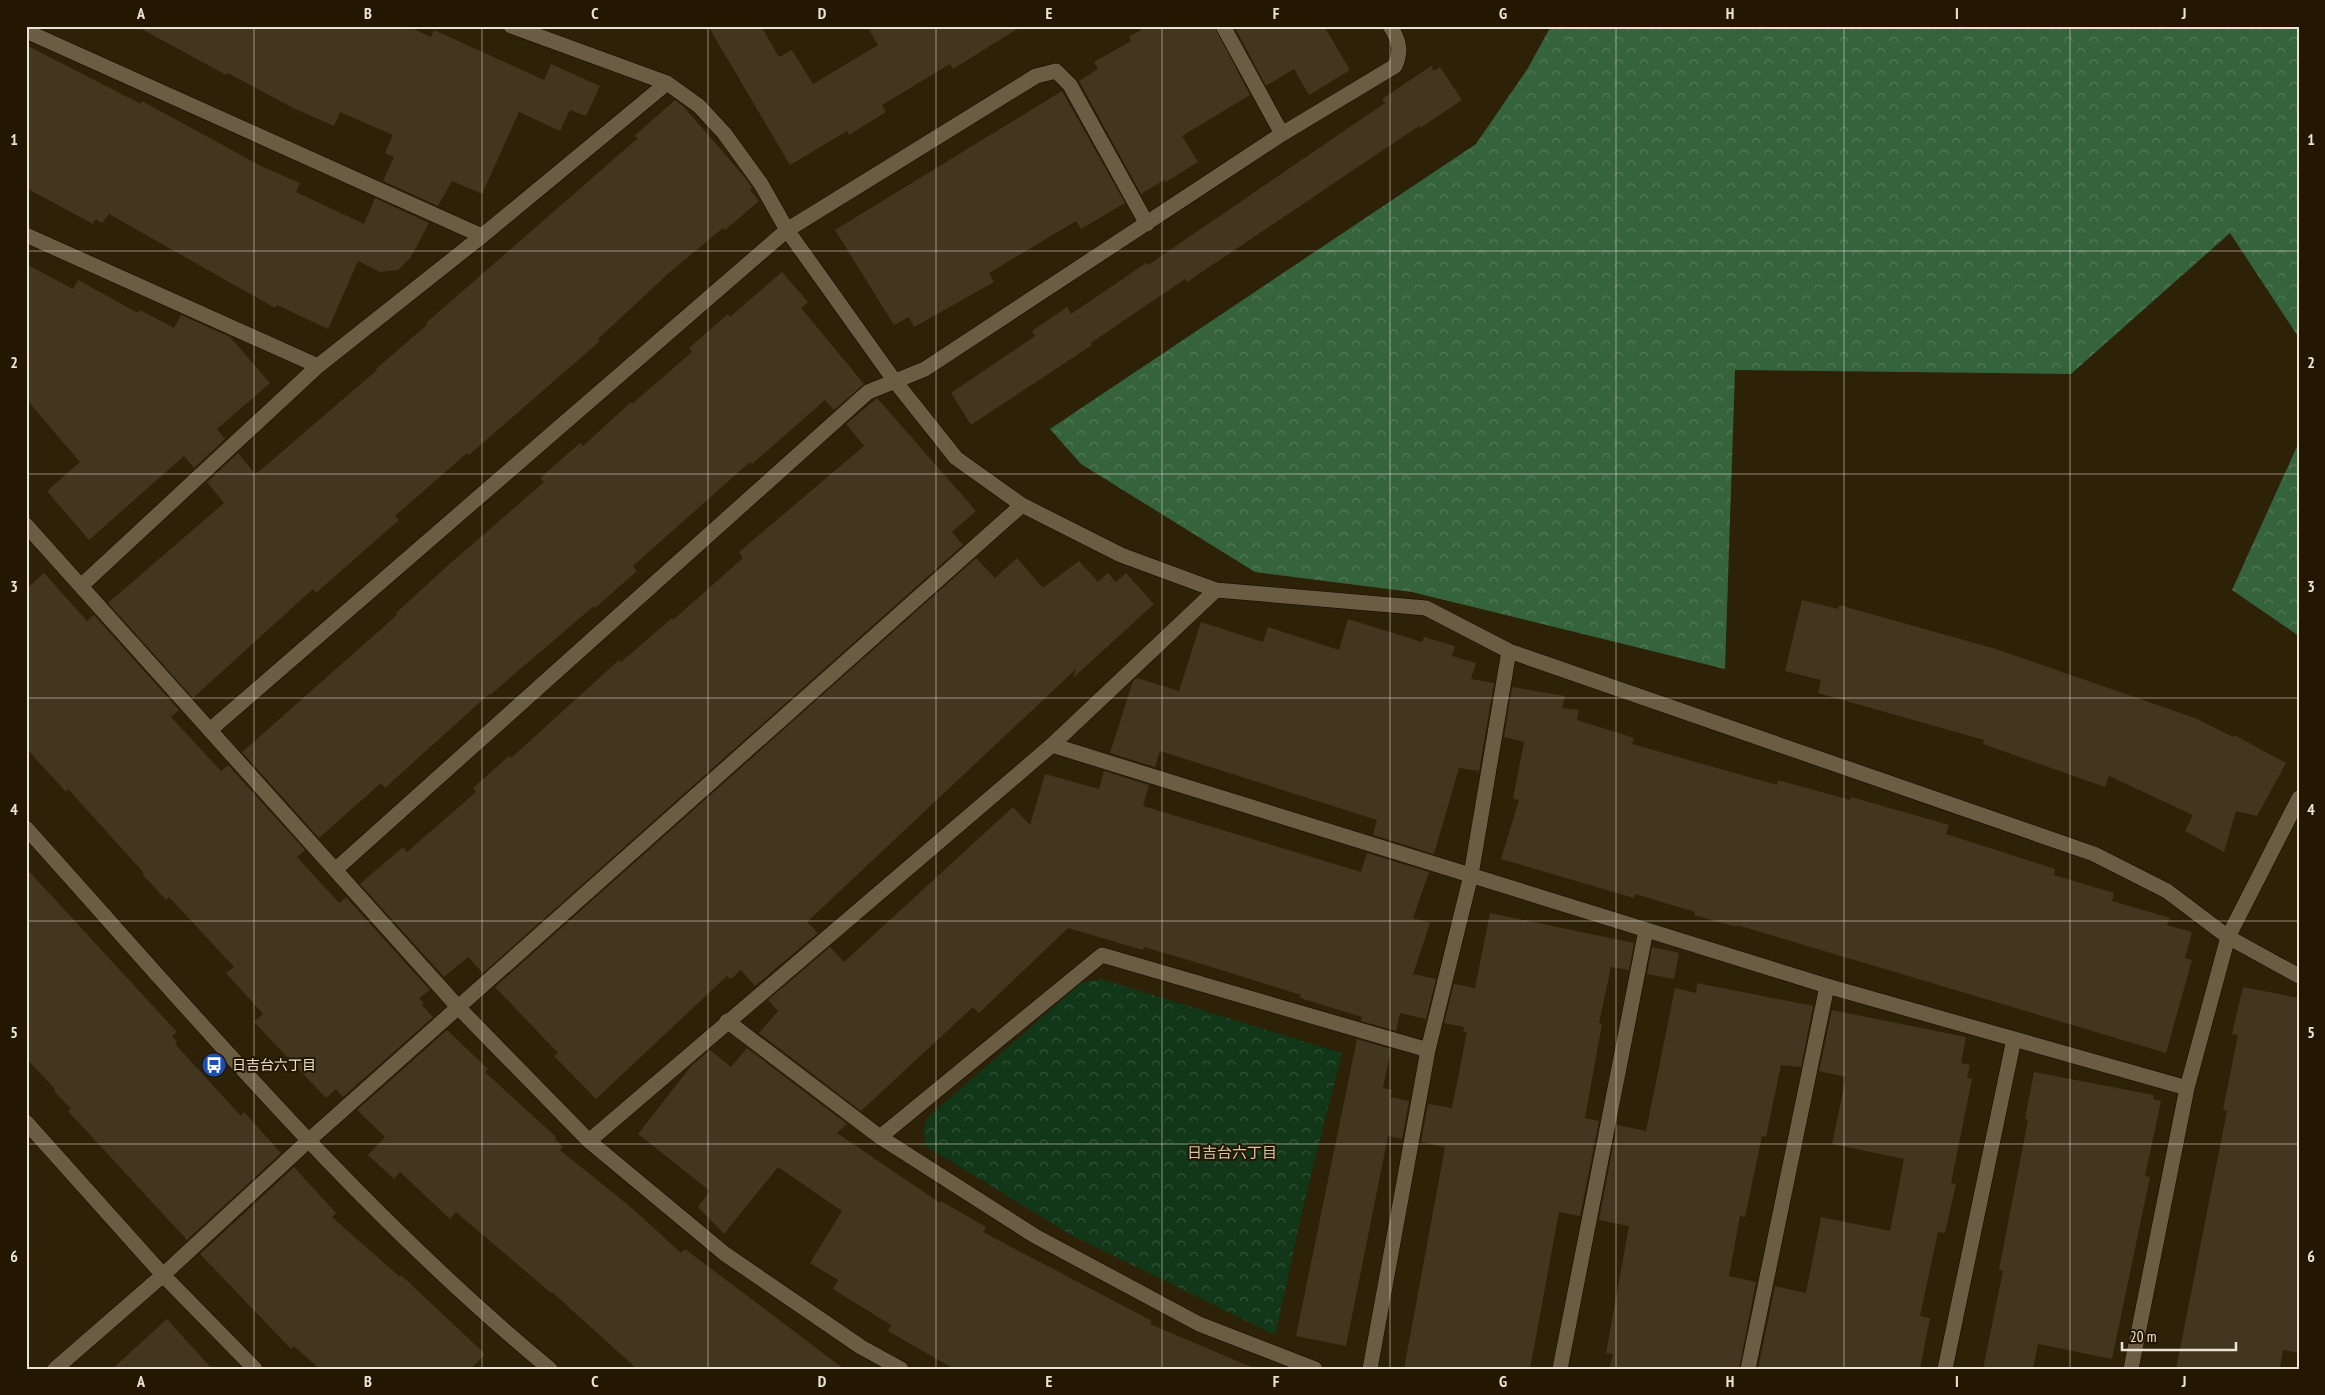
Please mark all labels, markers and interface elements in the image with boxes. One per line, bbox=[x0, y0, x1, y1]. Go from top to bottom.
text: A bbox=[136, 3, 146, 23]
text: B bbox=[364, 3, 372, 23]
text: C bbox=[591, 3, 599, 23]
text: D bbox=[818, 3, 827, 23]
text: E bbox=[1046, 3, 1053, 23]
text: F bbox=[1273, 3, 1280, 23]
text: G bbox=[1499, 3, 1507, 23]
text: H bbox=[1726, 3, 1734, 23]
text: I bbox=[1955, 3, 1959, 23]
text: J bbox=[2181, 3, 2186, 23]
text: 1 bbox=[10, 129, 18, 149]
text: 1 bbox=[2307, 129, 2315, 149]
text: 2 bbox=[10, 352, 18, 372]
text: 2 bbox=[2307, 352, 2315, 372]
text: 3 bbox=[10, 576, 18, 596]
text: 3 bbox=[2307, 576, 2315, 596]
text: 4 bbox=[10, 799, 18, 819]
text: 4 bbox=[2307, 799, 2315, 819]
text: 5 bbox=[10, 1022, 18, 1042]
text: 5 bbox=[2307, 1022, 2315, 1042]
bus stop icon: 日吉台六丁目 bbox=[201, 1052, 227, 1078]
place label: 日吉台六丁目 bbox=[232, 1056, 316, 1074]
district label: 日吉台六丁目 bbox=[1187, 1143, 1277, 1162]
text: 6 bbox=[10, 1246, 18, 1266]
text: 6 bbox=[2307, 1246, 2315, 1266]
scale bar bbox=[2122, 1320, 2236, 1352]
text: 20 m bbox=[2130, 1327, 2156, 1346]
text: A bbox=[136, 1371, 146, 1391]
text: B bbox=[364, 1371, 372, 1391]
text: C bbox=[591, 1371, 599, 1391]
text: D bbox=[818, 1371, 827, 1391]
text: E bbox=[1046, 1371, 1053, 1391]
text: F bbox=[1273, 1371, 1280, 1391]
text: G bbox=[1499, 1371, 1507, 1391]
text: H bbox=[1726, 1371, 1734, 1391]
text: I bbox=[1955, 1371, 1959, 1391]
text: J bbox=[2181, 1371, 2186, 1391]

